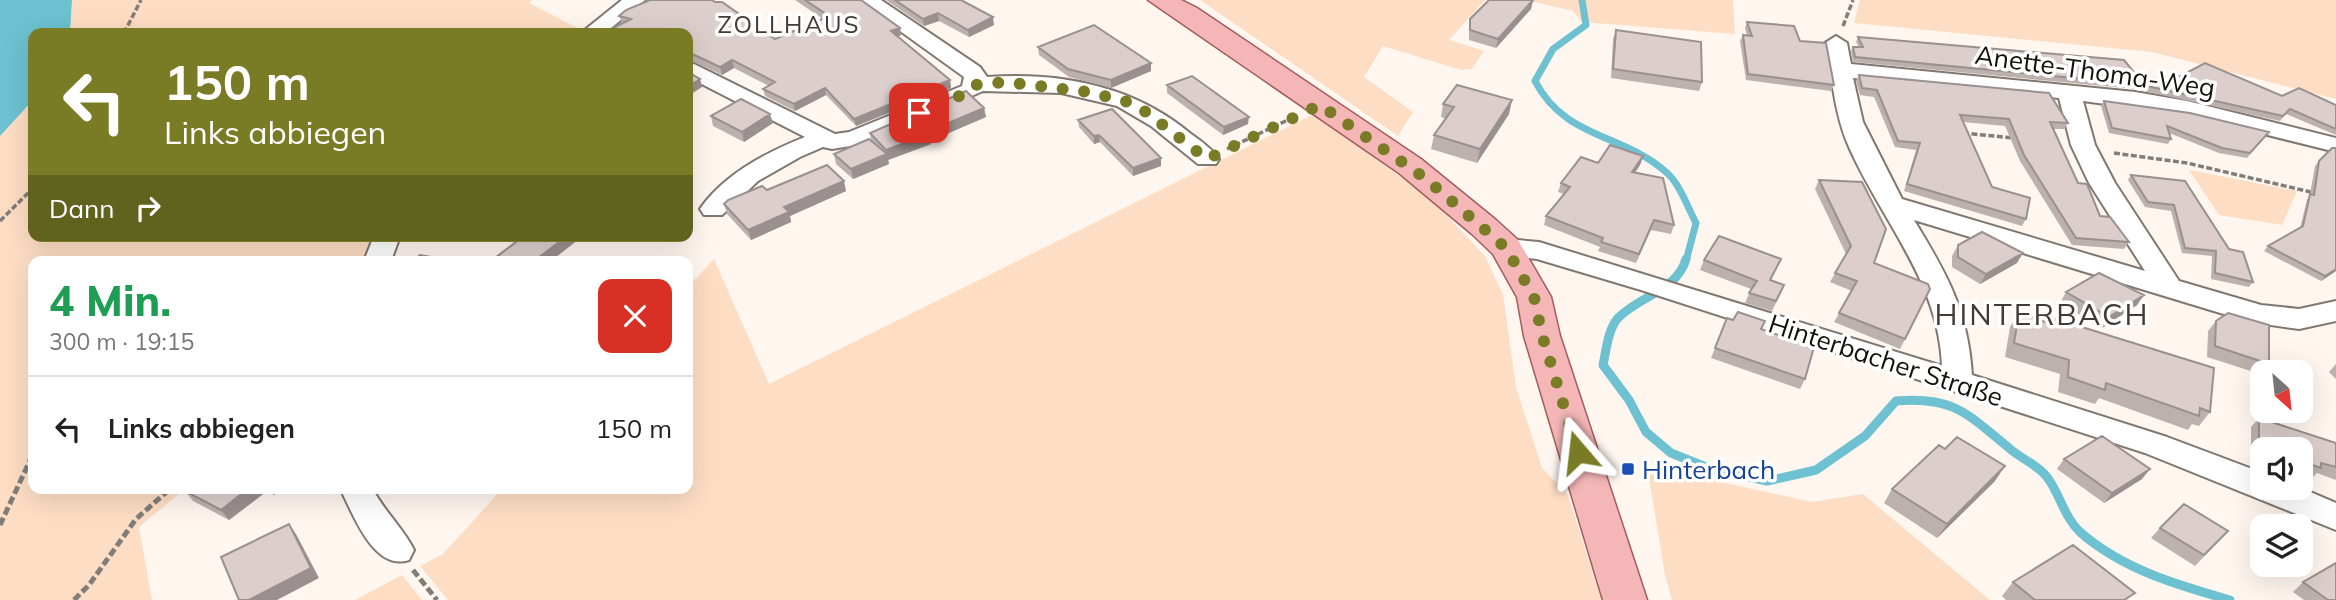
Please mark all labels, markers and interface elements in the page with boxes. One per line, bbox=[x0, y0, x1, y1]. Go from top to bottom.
district label: ZOLLHAUS bbox=[717, 9, 861, 39]
street label: Anette-Thoma-Weg bbox=[1973, 38, 2217, 104]
text: 150 m bbox=[164, 51, 310, 112]
icon: left bbox=[49, 56, 140, 147]
pin bbox=[889, 83, 949, 143]
icon: arrive bbox=[900, 94, 938, 132]
text: Links abbiegen bbox=[164, 112, 386, 152]
icon: right bbox=[129, 189, 167, 227]
text: Dann bbox=[49, 192, 115, 225]
text: 4 Min. bbox=[49, 274, 171, 327]
button: close bbox=[598, 279, 672, 353]
district label: HINTERBACH bbox=[1934, 295, 2150, 333]
street label: Hinterbacher Straße bbox=[1765, 307, 2007, 413]
text: 300 m · 19:15 bbox=[49, 327, 194, 356]
north arrow bbox=[2250, 360, 2314, 424]
map controls bbox=[2250, 360, 2313, 577]
icon: left bbox=[49, 410, 87, 448]
text: Links abbiegen bbox=[108, 412, 295, 445]
text: 150 m bbox=[596, 412, 672, 445]
position arrow bbox=[1541, 415, 1615, 489]
button: sound bbox=[2250, 437, 2313, 500]
place label: Hinterbach bbox=[1642, 453, 1775, 486]
marker: Hinterbach bbox=[1620, 461, 1636, 477]
button: layers bbox=[2250, 514, 2313, 577]

